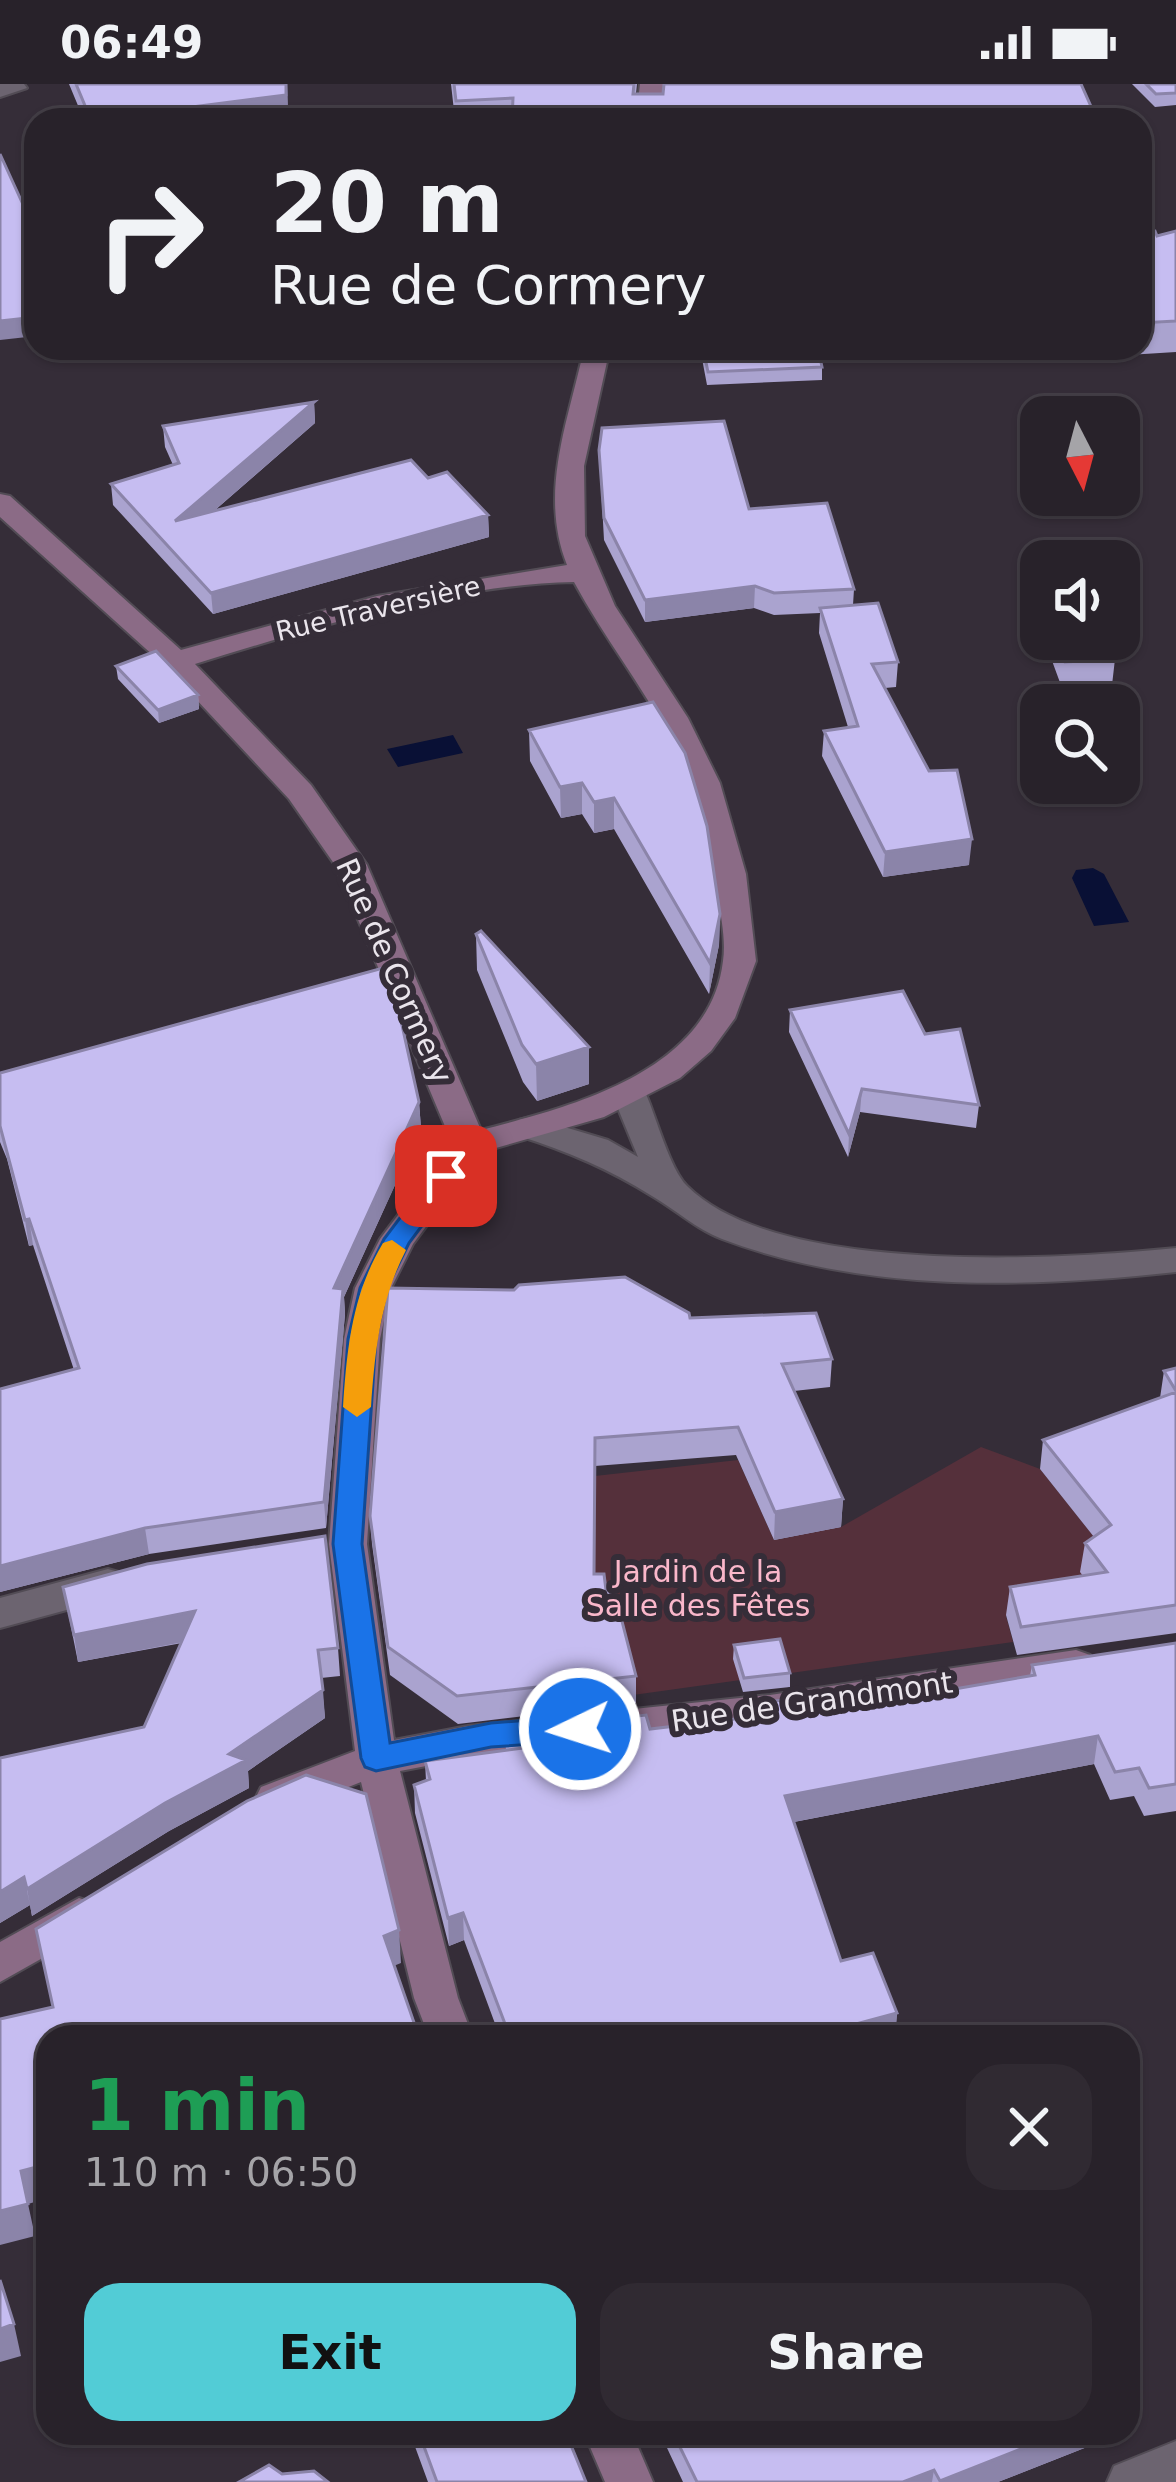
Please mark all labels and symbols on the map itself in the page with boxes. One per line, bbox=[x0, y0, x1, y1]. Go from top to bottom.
north arrow bbox=[1020, 396, 1140, 516]
street label: Rue Traversière bbox=[273, 570, 483, 647]
street label: Rue de Cormery bbox=[329, 853, 460, 1089]
pin bbox=[395, 1125, 497, 1227]
park label: Jardin de la Salle des Fêtes bbox=[586, 1554, 810, 1623]
street label: Rue de Grandmont bbox=[669, 1664, 955, 1739]
position arrow bbox=[517, 1666, 643, 1792]

